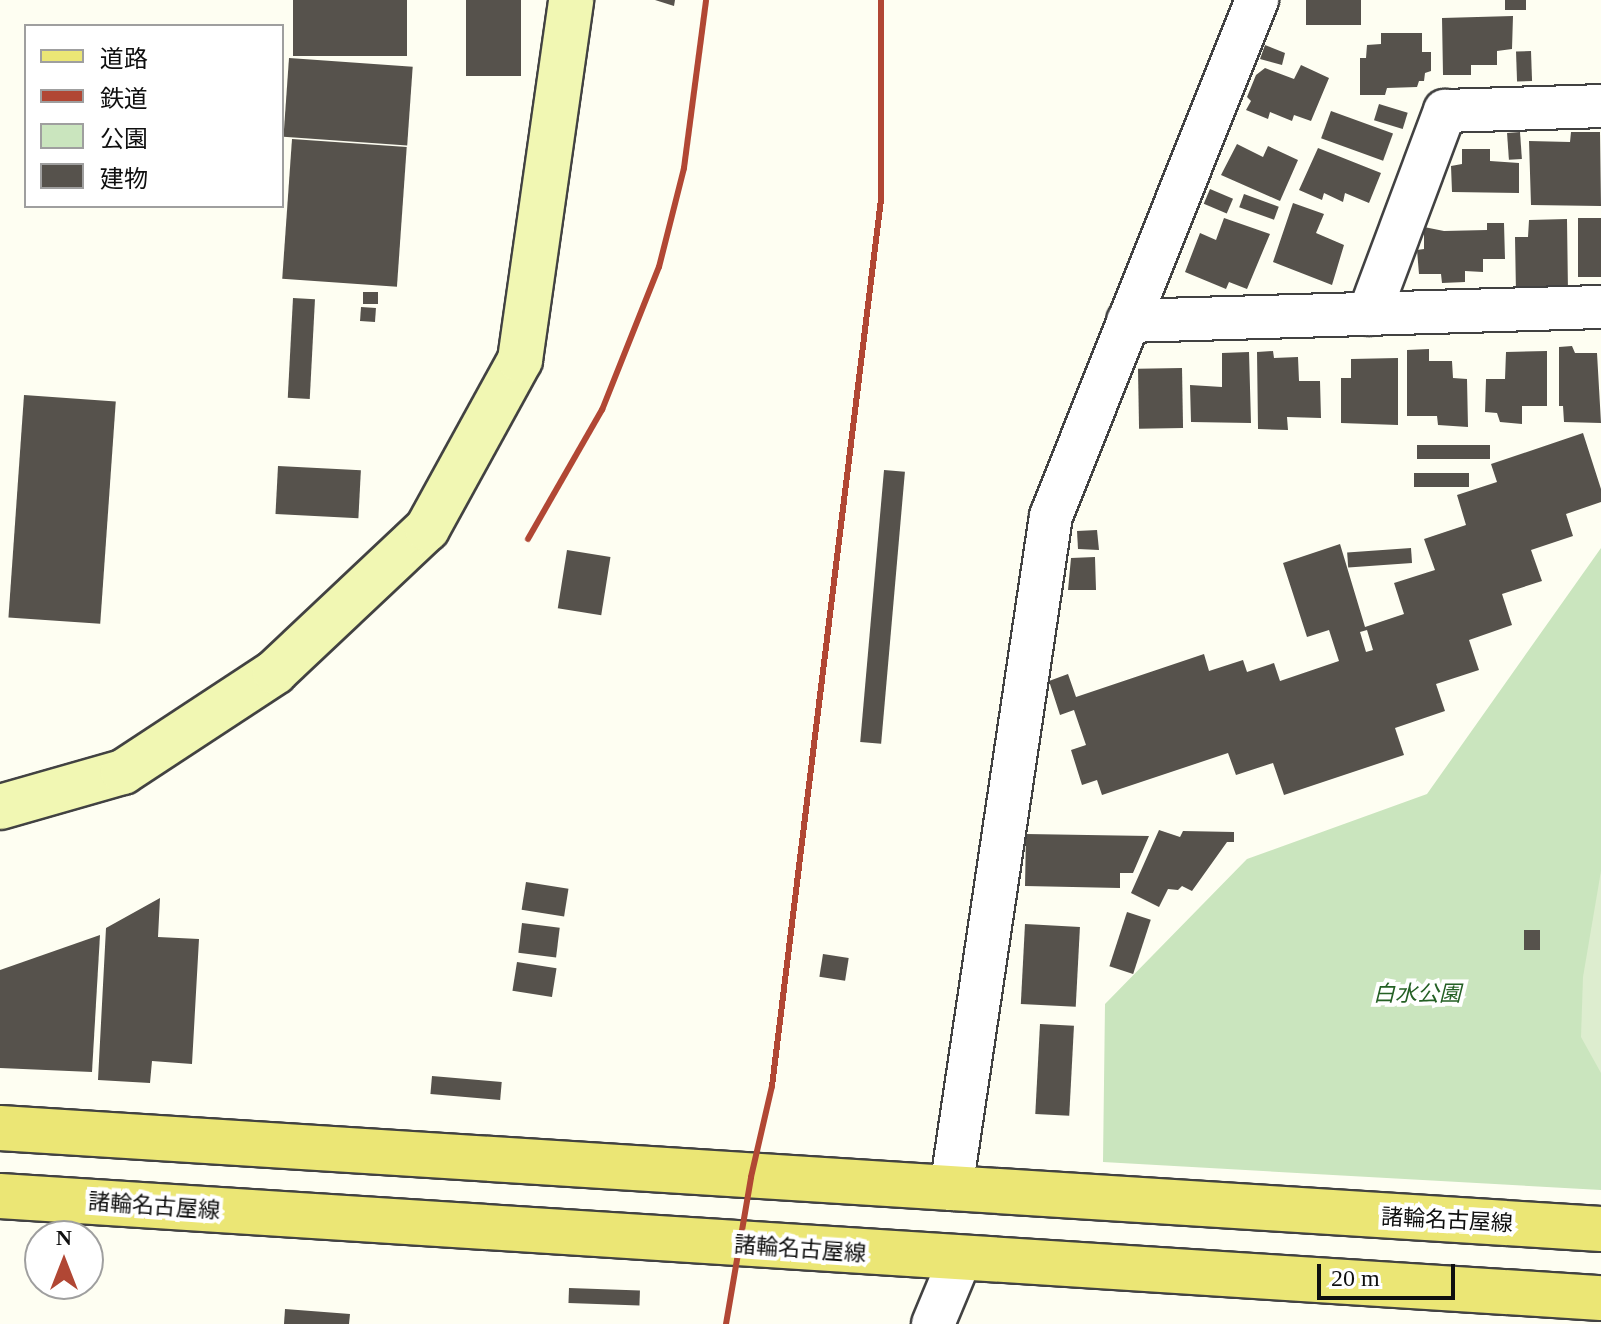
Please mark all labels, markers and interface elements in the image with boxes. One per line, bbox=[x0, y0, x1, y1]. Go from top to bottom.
legend bbox=[24, 24, 284, 208]
text: 道路 bbox=[100, 46, 148, 72]
text: 鉄道 bbox=[100, 86, 148, 112]
text: 公園 bbox=[100, 126, 148, 152]
text: 建物 bbox=[100, 166, 148, 192]
park label: 白水公園 bbox=[1373, 981, 1461, 1007]
street label: 諸輪名古屋線 bbox=[87, 1188, 221, 1224]
street label: 諸輪名古屋線 bbox=[1380, 1203, 1514, 1237]
north arrow bbox=[24, 1220, 104, 1300]
text: N bbox=[56, 1225, 72, 1250]
street label: 諸輪名古屋線 bbox=[733, 1231, 867, 1267]
scale bar bbox=[1321, 1248, 1459, 1298]
text: 20 m bbox=[1331, 1265, 1380, 1291]

